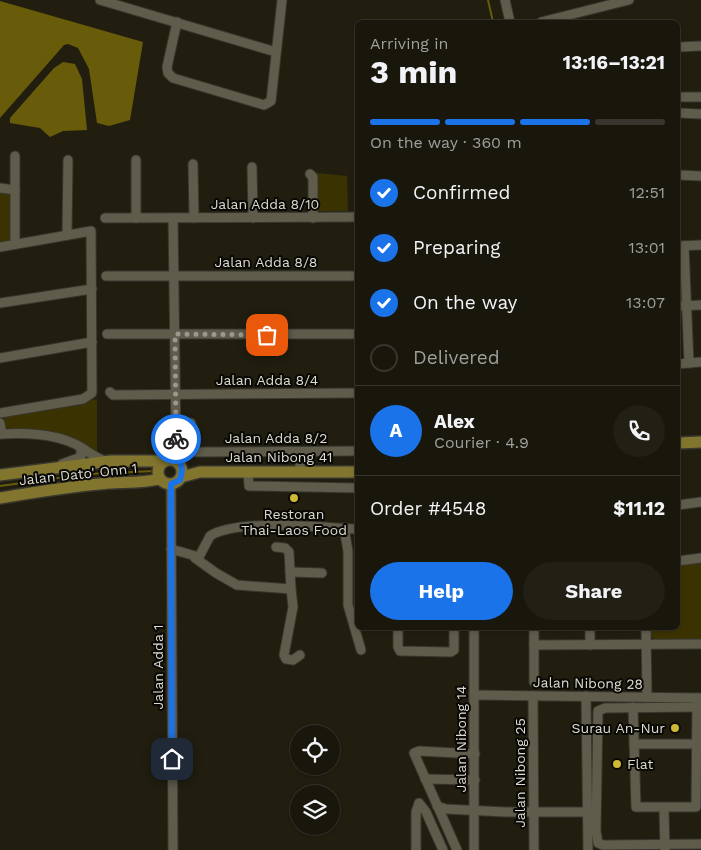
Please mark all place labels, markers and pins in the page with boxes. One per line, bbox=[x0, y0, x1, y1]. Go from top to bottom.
pin bbox=[246, 314, 288, 356]
marker: Restoran Thai-Laos Food bbox=[288, 492, 300, 504]
place label: Restoran Thai-Laos Food bbox=[241, 506, 347, 538]
place label: Surau An-Nur bbox=[572, 720, 665, 736]
marker: Surau An-Nur bbox=[669, 722, 681, 734]
pin bbox=[151, 738, 193, 780]
place label: Flat bbox=[627, 756, 653, 772]
marker: Flat bbox=[611, 758, 623, 770]

